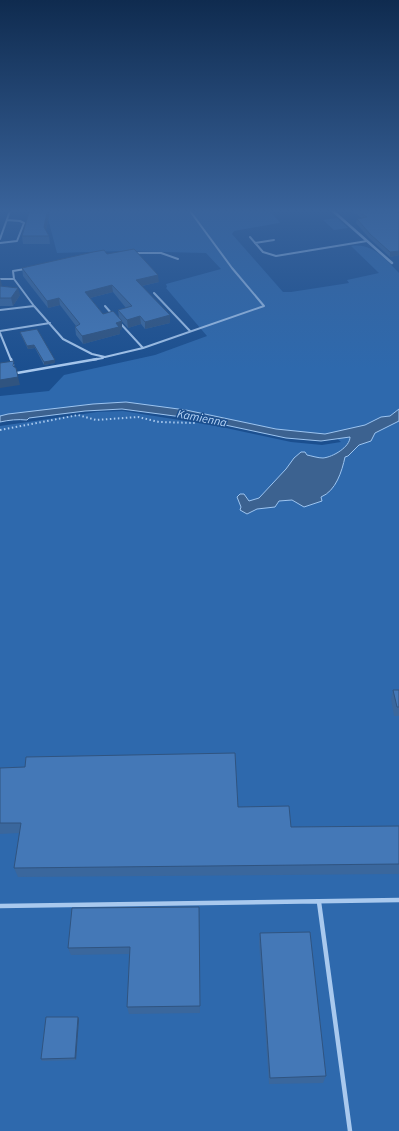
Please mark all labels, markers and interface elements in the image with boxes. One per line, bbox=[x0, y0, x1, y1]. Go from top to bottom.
water label: Kamienna bbox=[176, 405, 229, 432]

